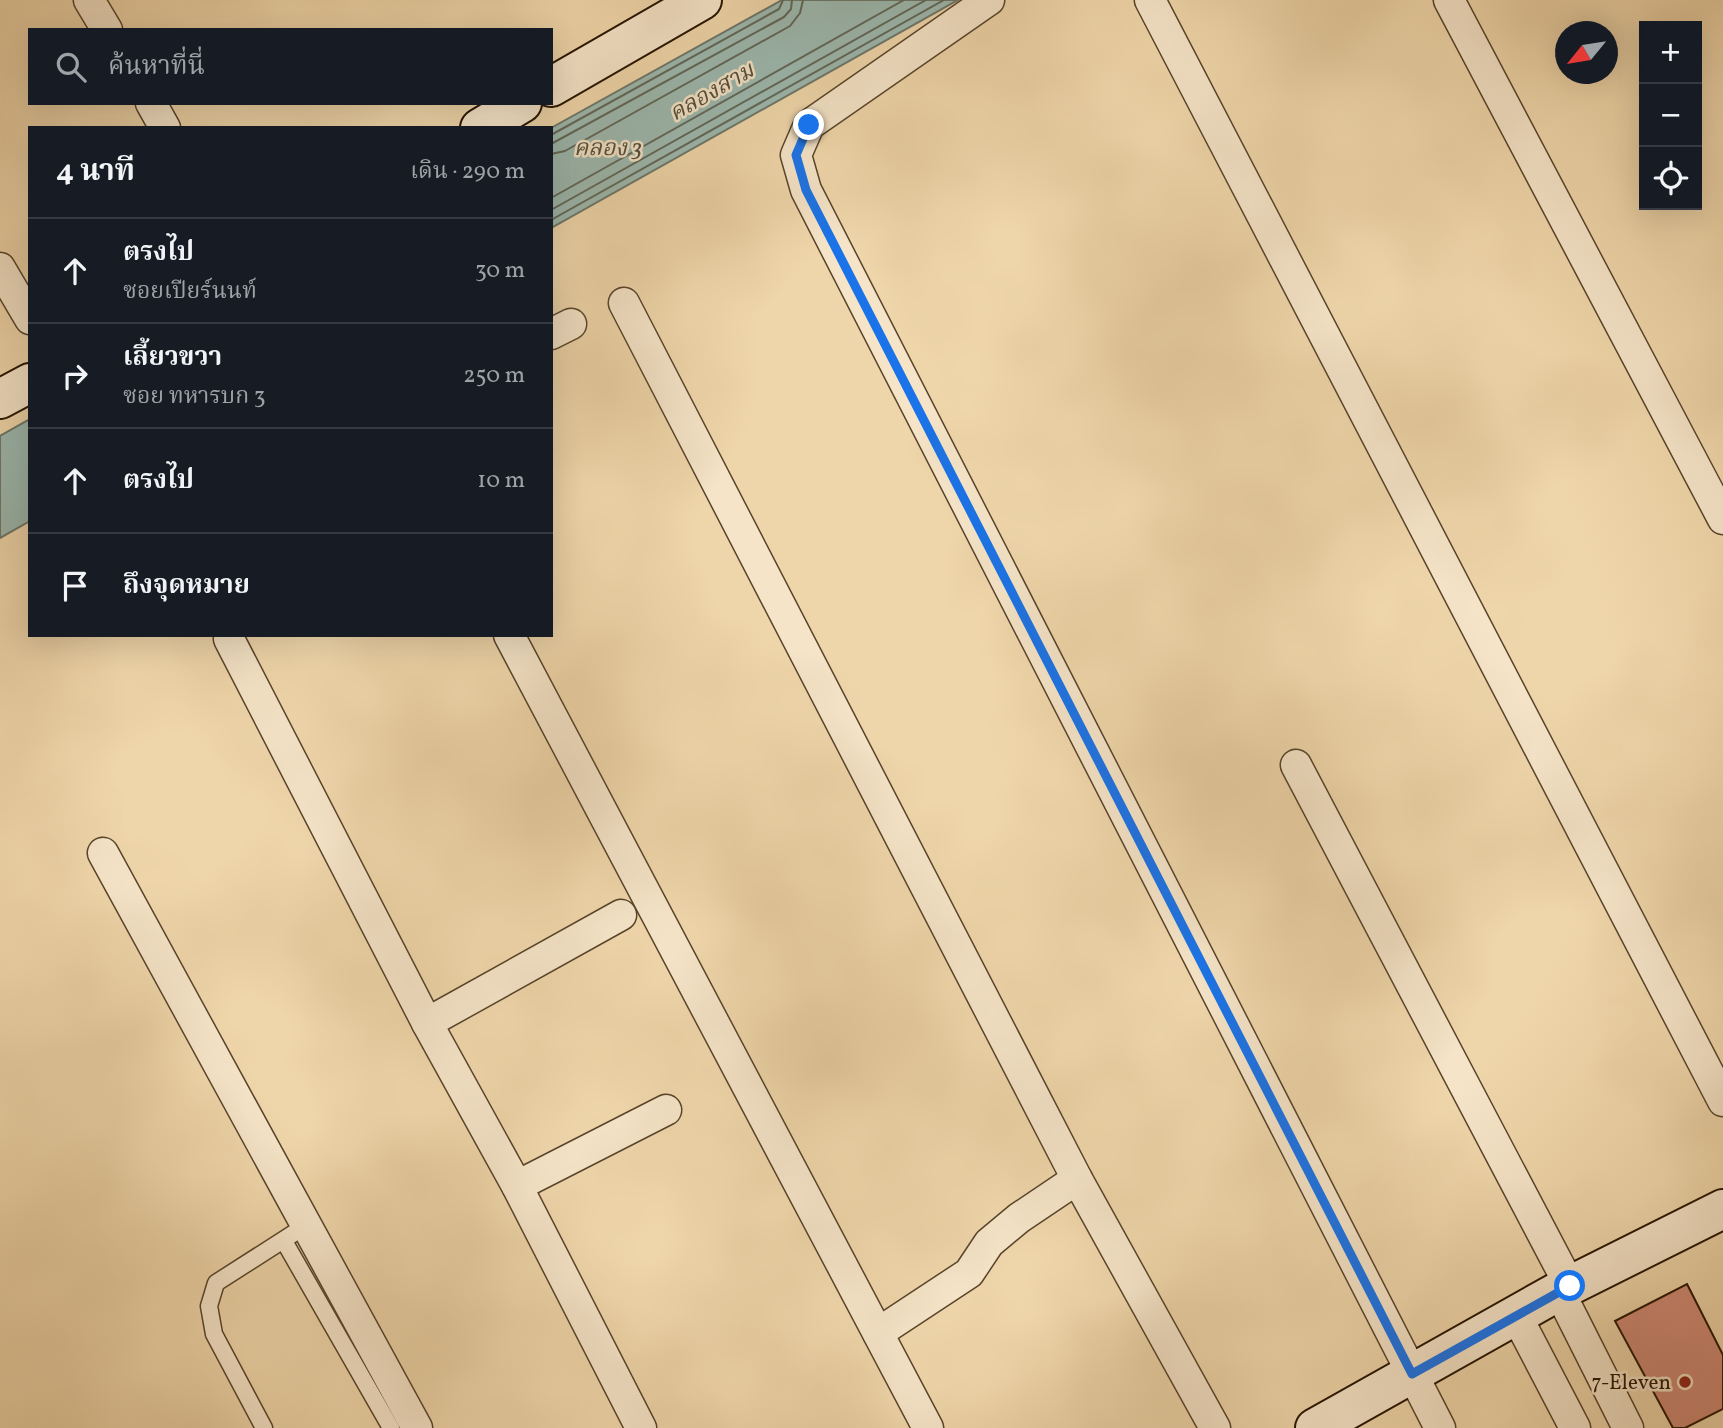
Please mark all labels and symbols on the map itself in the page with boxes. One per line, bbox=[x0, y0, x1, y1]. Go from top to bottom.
north arrow bbox=[1555, 21, 1618, 84]
water label: คลองสาม bbox=[663, 55, 761, 130]
route end bbox=[793, 109, 824, 140]
water label: คลอง 3 bbox=[574, 133, 642, 165]
route start bbox=[1554, 1270, 1585, 1301]
place label: 7-Eleven bbox=[1591, 1369, 1671, 1398]
marker: 7-Eleven bbox=[1677, 1374, 1693, 1390]

